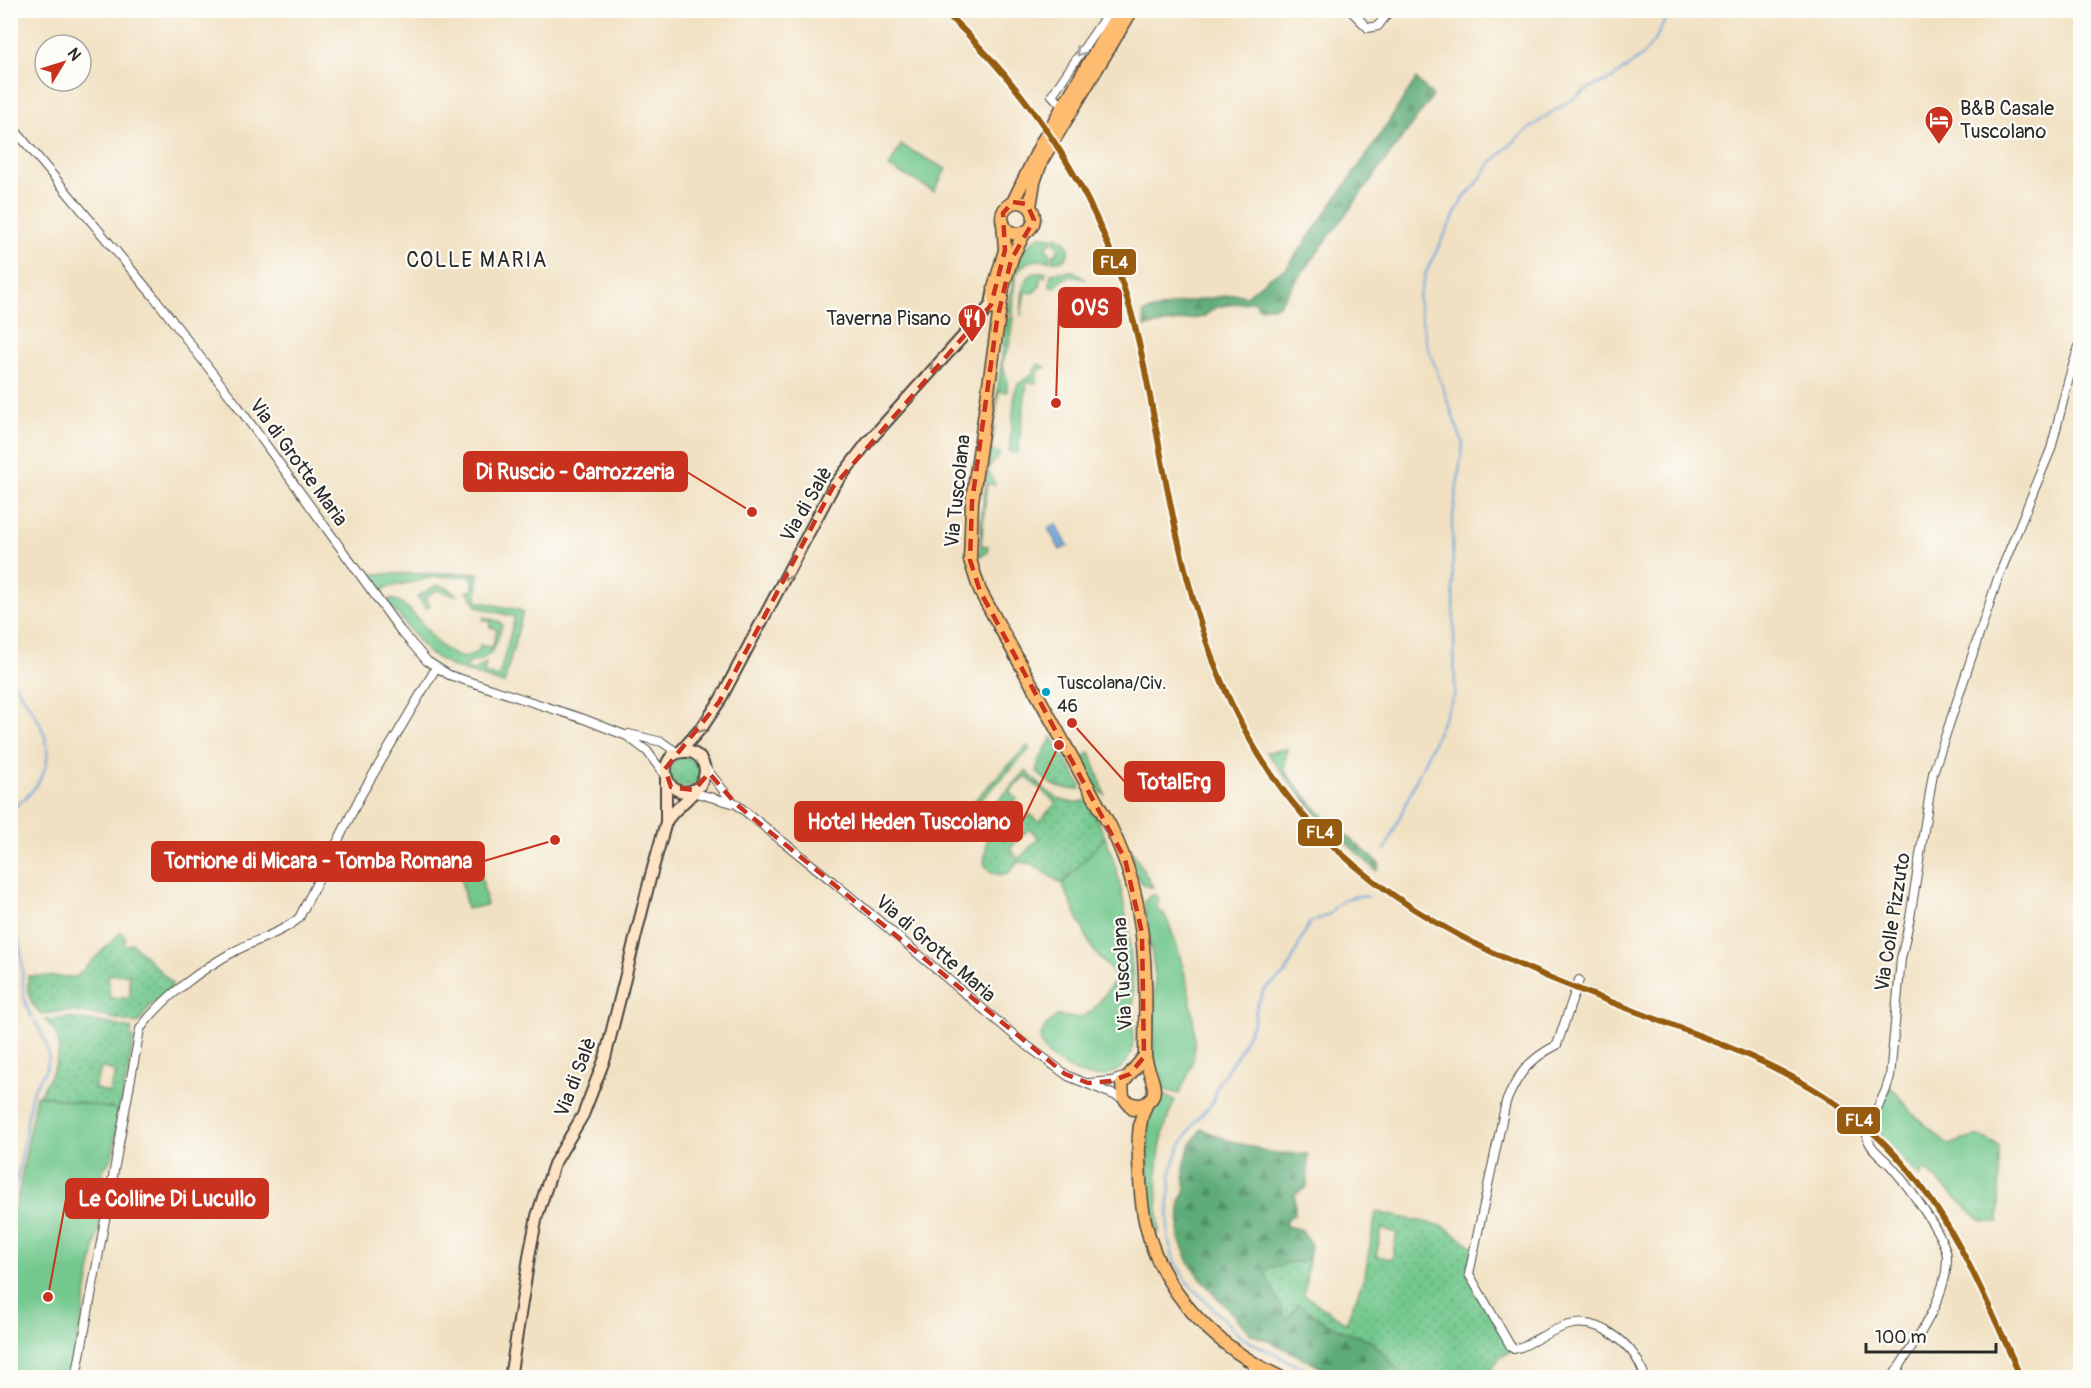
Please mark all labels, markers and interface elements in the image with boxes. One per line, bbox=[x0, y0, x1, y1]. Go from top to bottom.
north arrow bbox=[33, 33, 93, 93]
text: N bbox=[63, 44, 85, 65]
one-way arrow bbox=[1076, 45, 1087, 56]
place label: B&B Casale Tuscolano bbox=[1960, 96, 2054, 144]
hotel icon: B&B Casale Tuscolano bbox=[1923, 104, 1955, 146]
district label: COLLE MARIA bbox=[406, 247, 548, 274]
line badge: FL4 bbox=[1092, 248, 1137, 276]
text: FL4 bbox=[1100, 253, 1129, 273]
callout: OVS bbox=[1059, 288, 1121, 327]
text: OVS bbox=[1071, 295, 1109, 322]
restaurant icon: Taverna Pisano bbox=[956, 302, 988, 344]
place label: Taverna Pisano bbox=[826, 306, 951, 331]
one-way arrow bbox=[930, 360, 941, 371]
street label: Via di Grotte Maria bbox=[244, 394, 353, 531]
street label: Via Tuscolana bbox=[939, 433, 976, 549]
callout: Di Ruscio - Carrozzeria bbox=[464, 452, 687, 491]
text: Di Ruscio - Carrozzeria bbox=[475, 459, 675, 486]
street label: Via di Salè bbox=[775, 462, 838, 547]
one-way arrow bbox=[782, 570, 794, 581]
place label: Tuscolana/Civ. 46 bbox=[1057, 672, 1166, 718]
marker: Tuscolana/Civ. 46 bbox=[1040, 686, 1052, 698]
one-way arrow bbox=[696, 722, 707, 733]
callout: TotalErg bbox=[1125, 762, 1224, 801]
text: TotalErg bbox=[1136, 769, 1212, 796]
callout: Hotel Heden Tuscolano bbox=[795, 802, 1022, 841]
text: Hotel Heden Tuscolano bbox=[807, 809, 1011, 836]
line badge: FL4 bbox=[1297, 818, 1343, 847]
text: FL4 bbox=[1306, 823, 1335, 843]
callout: Torrione di Micara - Tomba Romana bbox=[152, 842, 484, 881]
text: Torrione di Micara - Tomba Romana bbox=[163, 848, 473, 875]
street label: Via Colle Pizzuto bbox=[1869, 851, 1916, 993]
street label: Via di Grotte Maria bbox=[870, 889, 1001, 1008]
street label: Via Tuscolana bbox=[1107, 917, 1138, 1031]
street label: Via di Salè bbox=[549, 1034, 602, 1121]
line badge: FL4 bbox=[1836, 1106, 1881, 1135]
text: FL4 bbox=[1845, 1111, 1874, 1131]
callout: Le Colline Di Lucullo bbox=[66, 1179, 268, 1218]
text: Le Colline Di Lucullo bbox=[78, 1186, 257, 1213]
scale bar bbox=[1866, 1316, 1996, 1354]
text: 100 m bbox=[1875, 1326, 1927, 1349]

